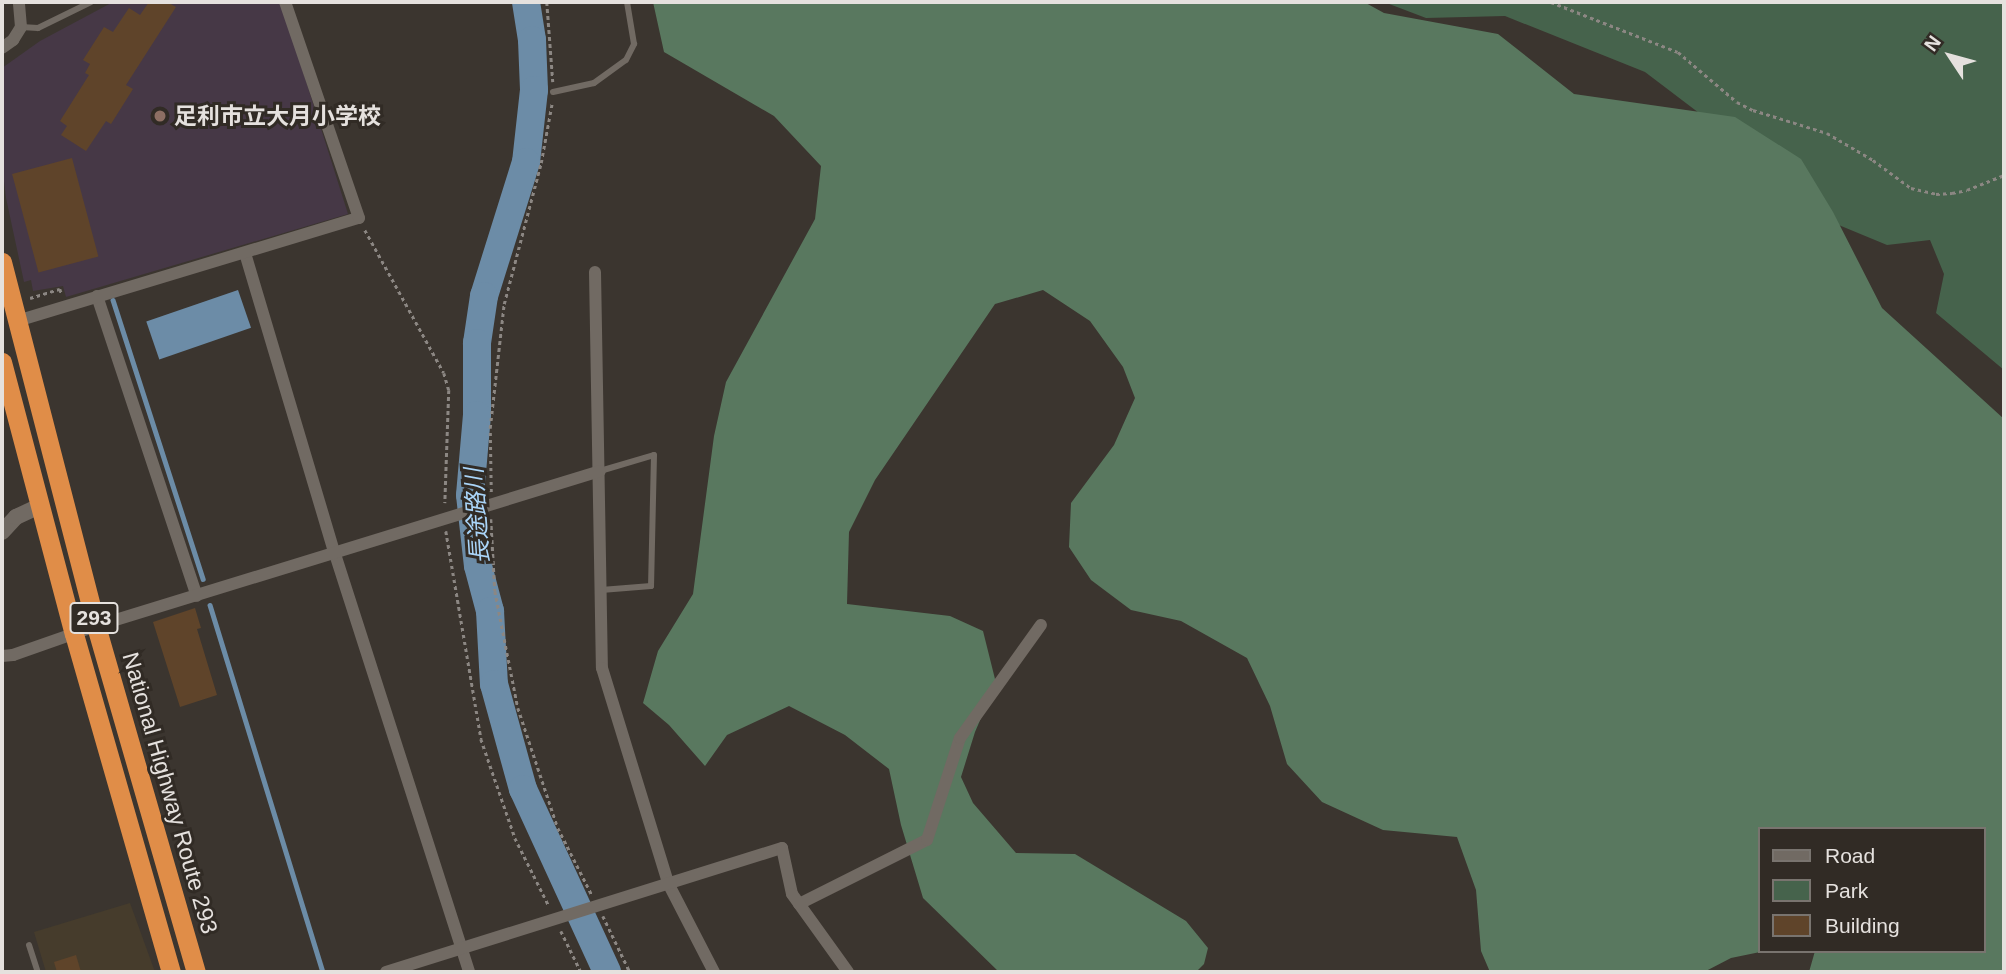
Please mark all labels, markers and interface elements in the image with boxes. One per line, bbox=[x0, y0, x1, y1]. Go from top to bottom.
north arrow bbox=[1915, 21, 1985, 91]
text: N bbox=[1920, 32, 1945, 55]
place label: 足利市立大月小学校 bbox=[174, 102, 381, 130]
marker: 足利市立大月小学校 bbox=[152, 108, 168, 124]
water label: 長途路川 bbox=[459, 467, 495, 565]
road number: 293 bbox=[68, 600, 120, 636]
street label: National Highway Route 293 bbox=[117, 649, 223, 937]
legend bbox=[1758, 827, 1985, 953]
text: Road bbox=[1825, 844, 1875, 867]
text: Park bbox=[1825, 879, 1868, 902]
text: Building bbox=[1825, 914, 1900, 937]

